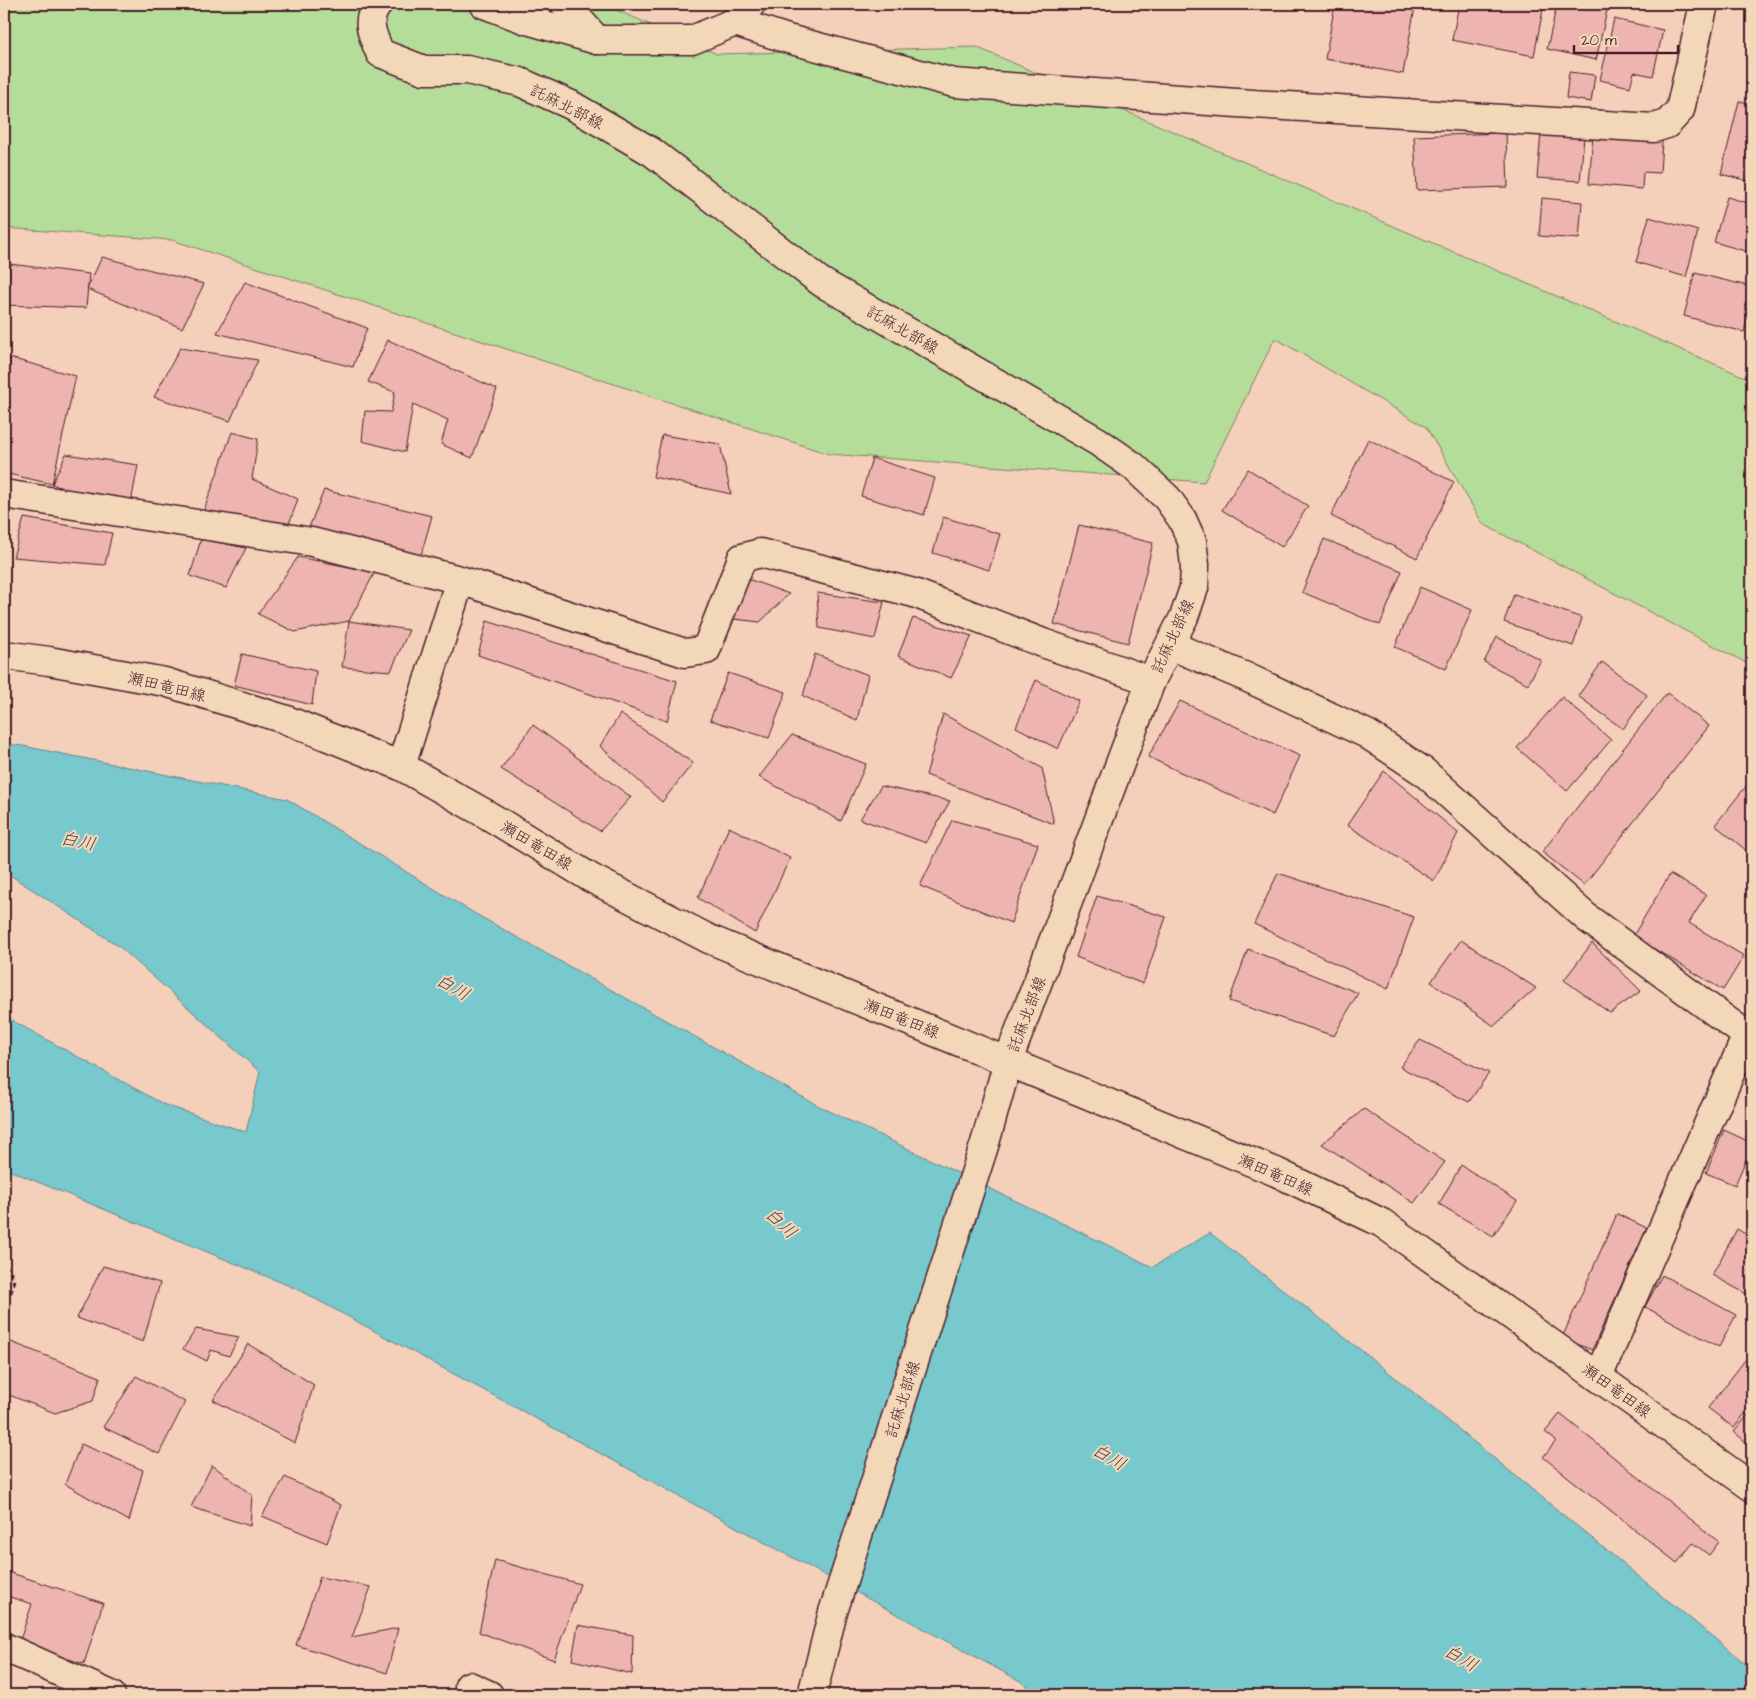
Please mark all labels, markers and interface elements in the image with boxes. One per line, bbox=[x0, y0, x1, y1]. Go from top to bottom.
scale bar bbox=[1574, 22, 1677, 54]
text: 20 m bbox=[1581, 30, 1617, 51]
street label: 託麻北部線 bbox=[526, 79, 607, 135]
street label: 託麻北部線 bbox=[862, 300, 943, 359]
street label: 託麻北部線 bbox=[1146, 596, 1200, 677]
street label: 瀬田竜田線 bbox=[125, 667, 208, 707]
street label: 瀬田竜田線 bbox=[497, 816, 576, 876]
water label: 白川 bbox=[58, 826, 98, 857]
water label: 白川 bbox=[431, 968, 475, 1007]
street label: 託麻北部線 bbox=[1002, 973, 1052, 1056]
street label: 瀬田竜田線 bbox=[860, 994, 943, 1044]
street label: 瀬田竜田線 bbox=[1235, 1149, 1317, 1201]
water label: 白川 bbox=[759, 1202, 802, 1245]
street label: 託麻北部線 bbox=[880, 1358, 926, 1441]
street label: 瀬田竜田線 bbox=[1578, 1358, 1655, 1423]
water label: 白川 bbox=[1087, 1438, 1131, 1477]
water label: 白川 bbox=[1439, 1639, 1483, 1678]

